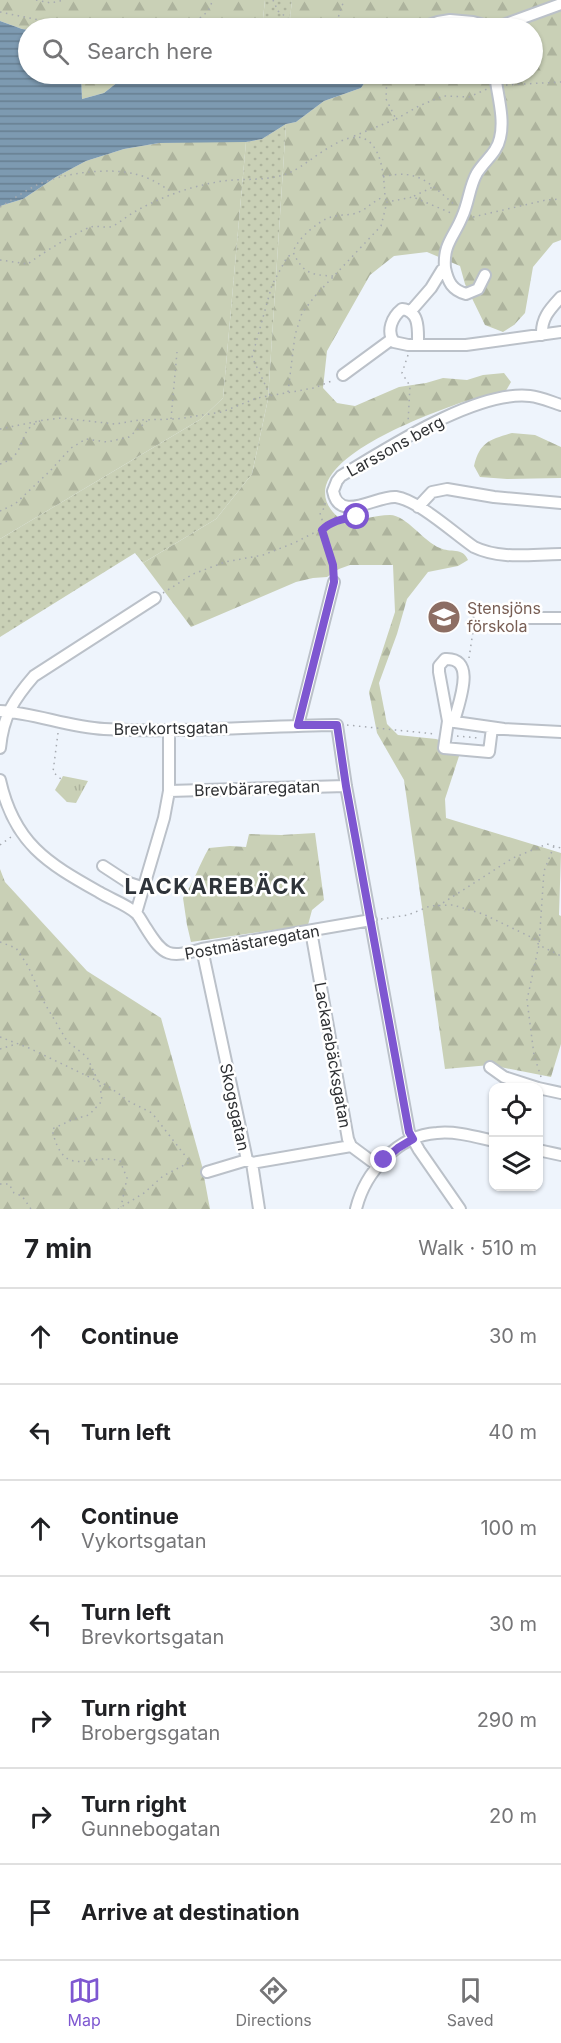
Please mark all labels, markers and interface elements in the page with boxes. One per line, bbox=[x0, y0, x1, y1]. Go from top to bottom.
search box bbox=[18, 18, 543, 84]
icon: search bbox=[39, 35, 72, 68]
text: Search here bbox=[87, 38, 213, 64]
street label: Larssons berg bbox=[343, 411, 447, 481]
route start bbox=[343, 503, 369, 529]
place label: Stensjöns förskola bbox=[467, 598, 541, 636]
school or university icon: Stensjöns förskola bbox=[426, 599, 462, 635]
street label: Brevkortsgatan bbox=[113, 717, 229, 739]
street label: Brevbäraregatan bbox=[194, 776, 320, 800]
district label: LACKAREBÄCK bbox=[125, 873, 307, 899]
street label: Postmästaregatan bbox=[183, 920, 321, 964]
street label: Lackarebäcksgatan bbox=[310, 980, 356, 1130]
street label: Skogsgatan bbox=[216, 1061, 254, 1153]
map controls bbox=[489, 1083, 543, 1191]
button: locate bbox=[489, 1083, 543, 1137]
button: layers bbox=[489, 1137, 543, 1191]
route end bbox=[370, 1146, 396, 1172]
text: 7 min bbox=[24, 1233, 92, 1264]
text: Walk · 510 m bbox=[418, 1236, 537, 1260]
icon: ahead bbox=[24, 1320, 57, 1353]
text: Continue bbox=[81, 1323, 179, 1349]
text: 30 m bbox=[489, 1324, 537, 1348]
icon: left bbox=[24, 1416, 57, 1449]
text: Turn left bbox=[81, 1419, 171, 1445]
text: 40 m bbox=[488, 1420, 537, 1444]
text: Continue bbox=[81, 1503, 179, 1529]
icon: ahead bbox=[24, 1512, 57, 1545]
text: 100 m bbox=[480, 1516, 537, 1540]
text: Vykortsgatan bbox=[81, 1529, 207, 1553]
text: Turn left bbox=[81, 1599, 171, 1625]
icon: left bbox=[24, 1608, 57, 1641]
text: 30 m bbox=[489, 1612, 537, 1636]
text: Brevkortsgatan bbox=[81, 1625, 224, 1649]
text: Turn right bbox=[81, 1695, 187, 1721]
icon: right bbox=[24, 1704, 57, 1737]
text: 290 m bbox=[477, 1708, 537, 1732]
text: Brobergsgatan bbox=[81, 1721, 220, 1745]
text: Turn right bbox=[81, 1791, 187, 1817]
icon: right bbox=[24, 1800, 57, 1833]
text: 20 m bbox=[489, 1804, 537, 1828]
text: Gunnebogatan bbox=[81, 1817, 220, 1841]
icon: arrive bbox=[24, 1896, 57, 1929]
text: Arrive at destination bbox=[81, 1899, 300, 1925]
tab: Map bbox=[67, 1974, 101, 2030]
tab: Directions bbox=[236, 1974, 312, 2030]
tab: Saved bbox=[447, 1974, 494, 2030]

